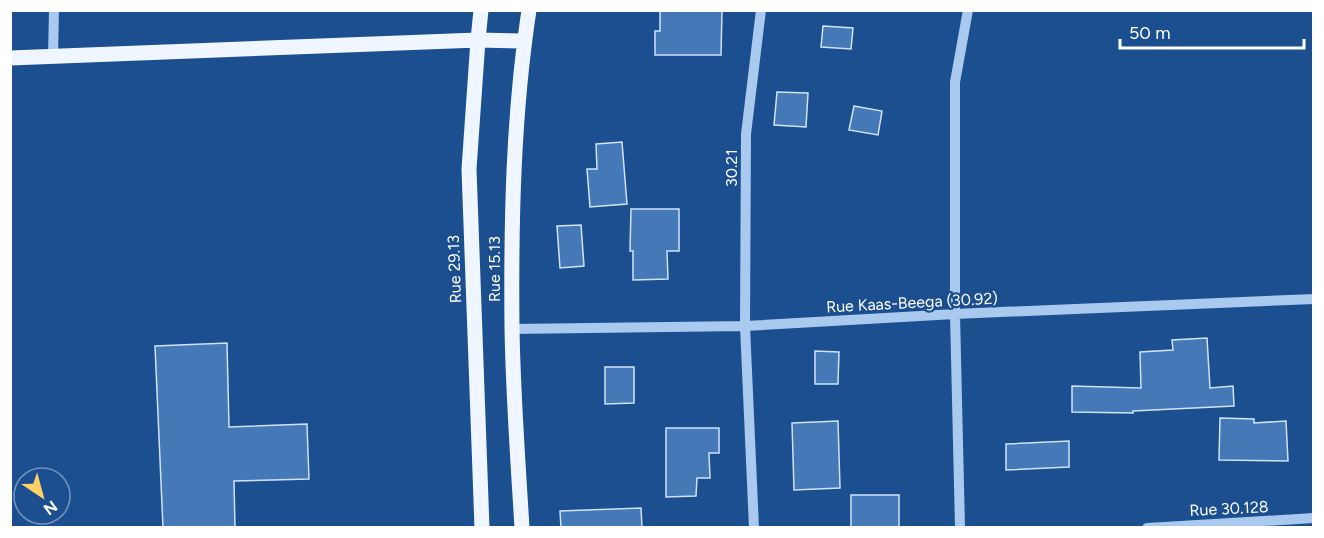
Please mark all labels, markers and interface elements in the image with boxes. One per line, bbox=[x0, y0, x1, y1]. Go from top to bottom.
scale bar bbox=[1120, 12, 1304, 50]
text: 50 m bbox=[1129, 22, 1171, 44]
street label: 30.21 bbox=[722, 149, 741, 187]
street label: Rue 29.13 bbox=[444, 235, 465, 303]
street label: Rue 15.13 bbox=[485, 236, 504, 302]
street label: Rue Kaas-Beega (30.92) bbox=[826, 289, 998, 316]
north arrow bbox=[12, 466, 72, 526]
text: N bbox=[40, 496, 61, 519]
street label: Rue 30.128 bbox=[1189, 497, 1269, 520]

